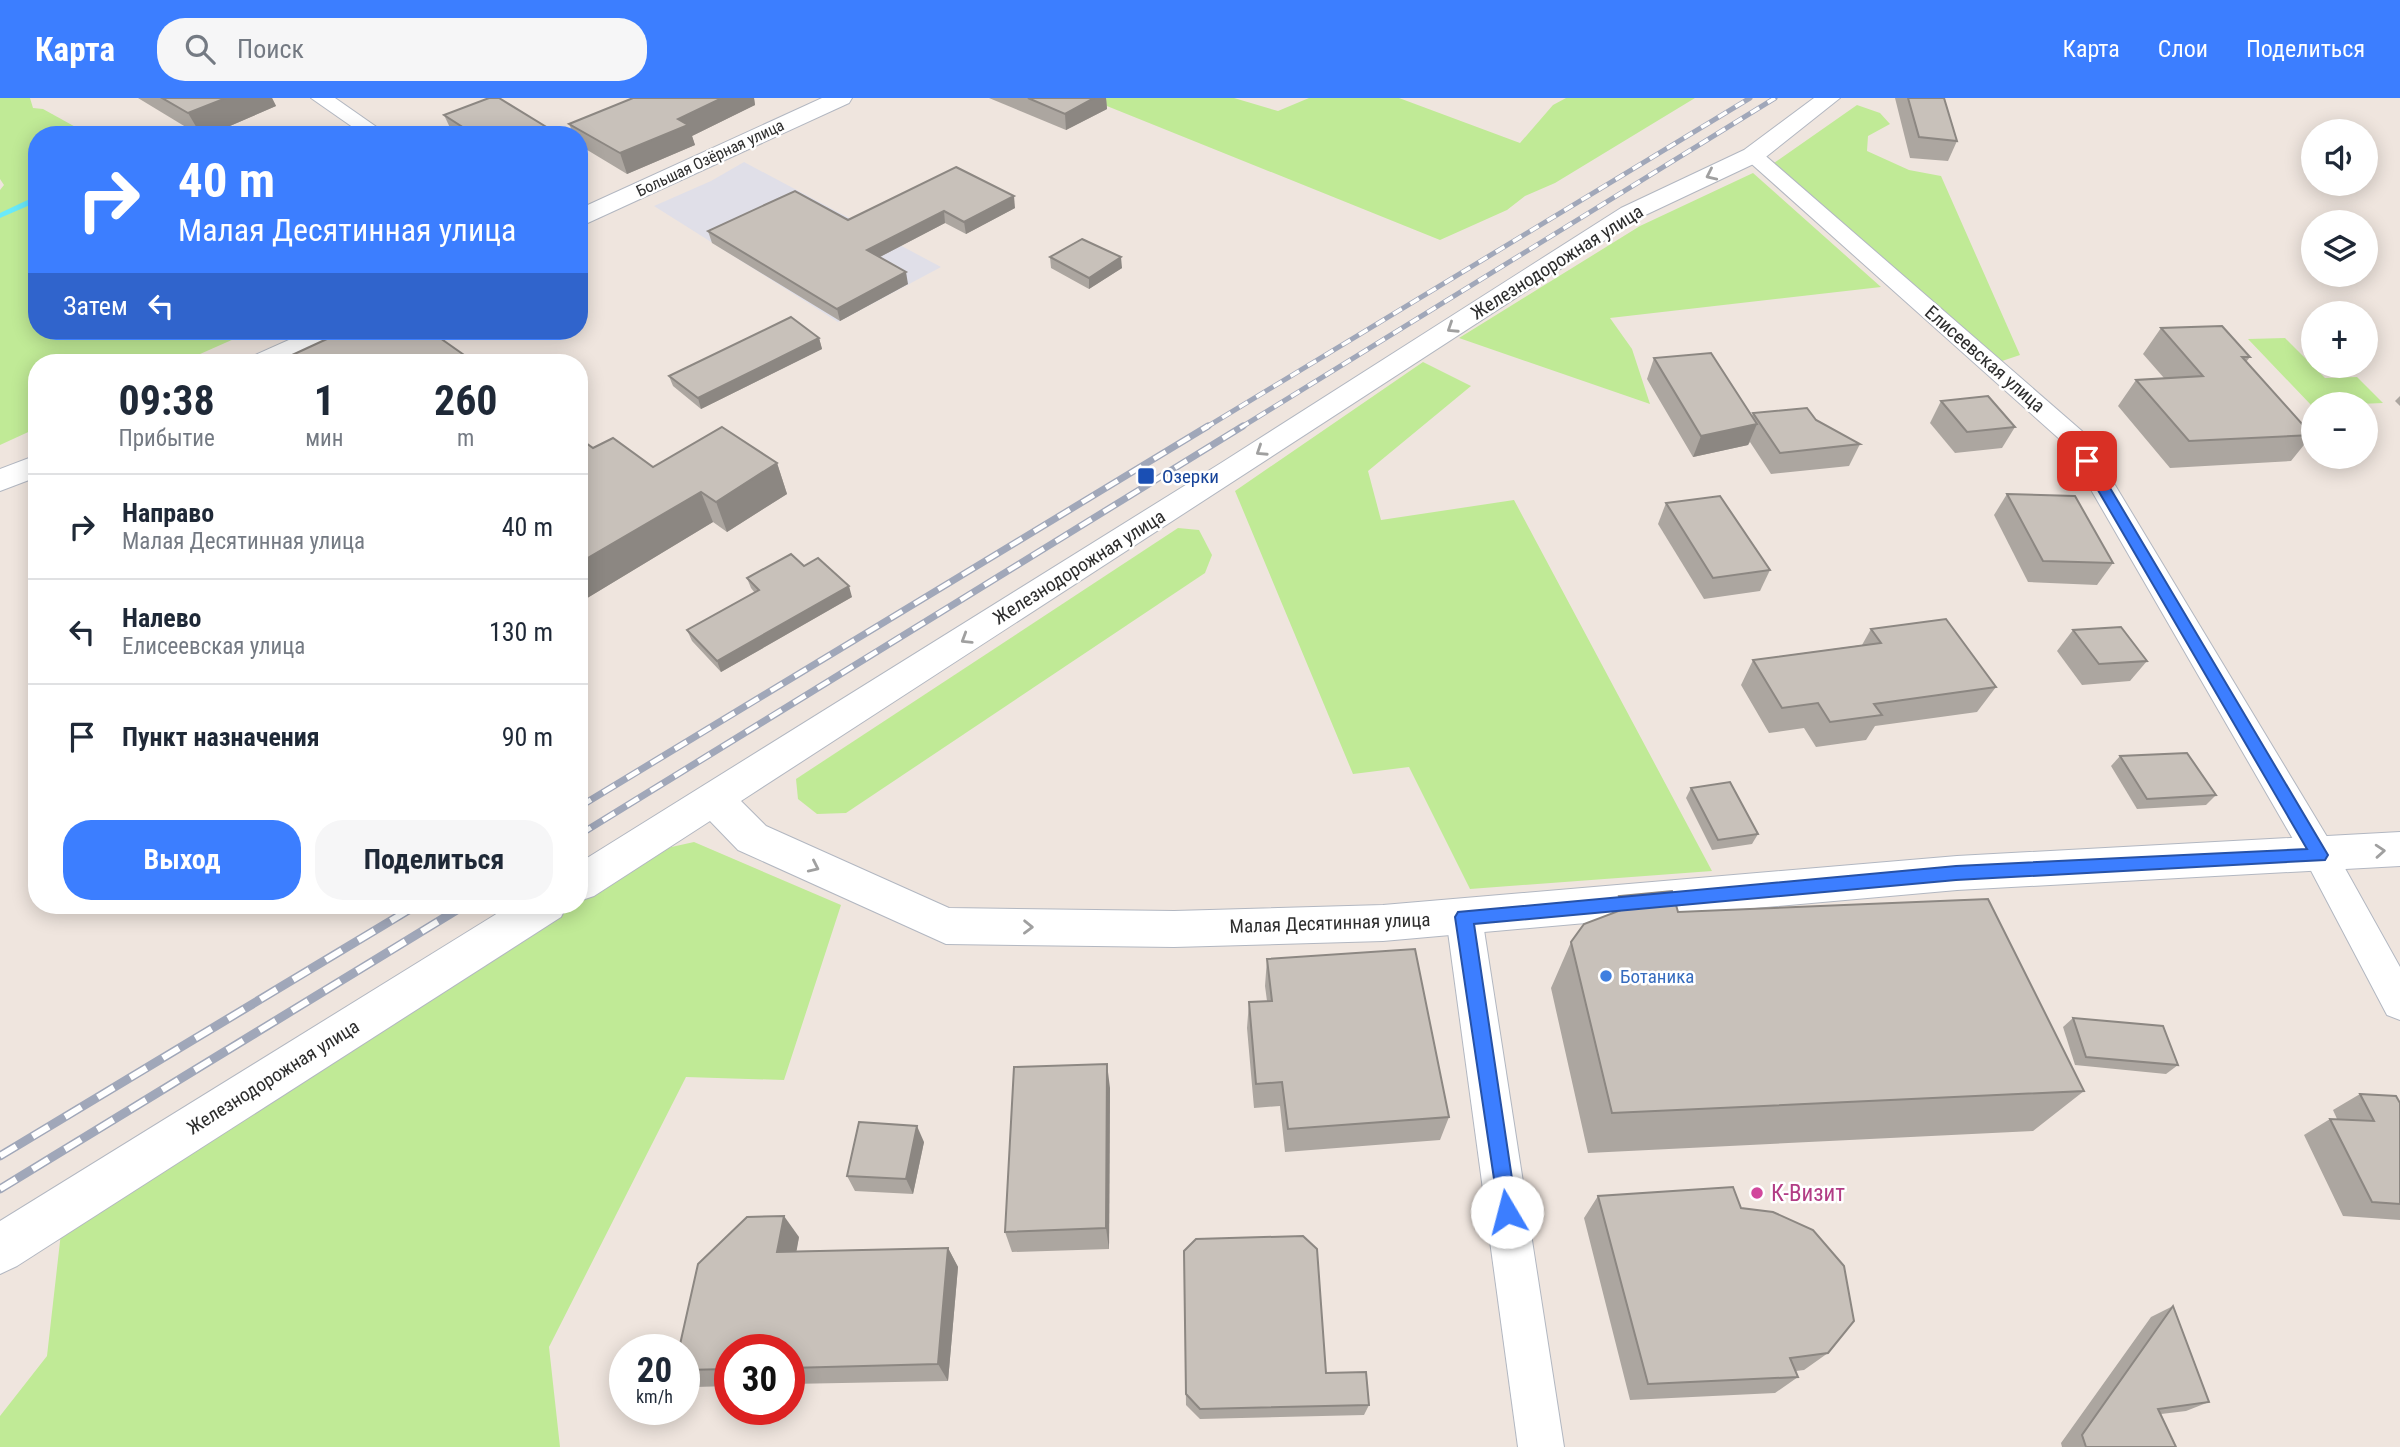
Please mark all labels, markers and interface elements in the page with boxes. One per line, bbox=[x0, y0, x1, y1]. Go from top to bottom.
search box bbox=[157, 18, 647, 81]
text: Карта bbox=[35, 30, 115, 69]
icon: search bbox=[181, 30, 219, 68]
text: Поиск bbox=[237, 34, 304, 64]
text: Карта bbox=[2062, 35, 2120, 63]
text: Слои bbox=[2158, 35, 2208, 63]
text: Поделиться bbox=[2246, 35, 2365, 63]
street label: Большая Озёрная улица bbox=[633, 115, 787, 201]
map controls bbox=[2301, 119, 2378, 469]
button: sound bbox=[2301, 119, 2378, 196]
text: 40 m bbox=[178, 152, 275, 209]
icon: right bbox=[63, 154, 154, 245]
one-way arrow bbox=[1706, 166, 1718, 180]
street label: Железнодорожная улица bbox=[1467, 200, 1647, 324]
button: layers bbox=[2301, 210, 2378, 287]
text: Малая Десятинная улица bbox=[178, 211, 516, 249]
icon: left bbox=[142, 287, 180, 325]
text: Затем bbox=[63, 291, 128, 321]
street label: Елисеевская улица bbox=[1920, 301, 2050, 417]
button: + bbox=[2301, 301, 2378, 378]
one-way arrow bbox=[1447, 319, 1460, 332]
text: 09:38 bbox=[118, 376, 215, 425]
text: 1 bbox=[314, 376, 335, 425]
text: 260 bbox=[434, 376, 498, 425]
button: − bbox=[2301, 392, 2378, 469]
text: Прибытие bbox=[118, 425, 215, 452]
text: мин bbox=[305, 425, 344, 452]
text: m bbox=[457, 425, 474, 452]
pin bbox=[2057, 431, 2117, 491]
icon: arrive bbox=[2068, 442, 2106, 480]
one-way arrow bbox=[1256, 443, 1269, 456]
place label: Озерки bbox=[1162, 465, 1219, 488]
marker: Озерки bbox=[1136, 466, 1156, 486]
text: Направо bbox=[122, 498, 214, 528]
street label: Железнодорожная улица bbox=[989, 505, 1169, 629]
icon: right bbox=[63, 508, 101, 546]
text: 40 m bbox=[502, 512, 553, 542]
text: Малая Десятинная улица bbox=[122, 528, 365, 555]
text: Налево bbox=[122, 603, 202, 633]
icon: left bbox=[63, 613, 101, 651]
text: 130 m bbox=[489, 617, 553, 647]
one-way arrow bbox=[961, 631, 974, 644]
text: Елисеевская улица bbox=[122, 633, 305, 660]
icon: arrive bbox=[63, 718, 101, 756]
text: Пункт назначения bbox=[122, 722, 320, 752]
text: 90 m bbox=[502, 722, 553, 752]
button: Выход bbox=[63, 820, 301, 900]
button: Поделиться bbox=[315, 820, 553, 900]
one-way arrow bbox=[2375, 844, 2386, 859]
one-way arrow bbox=[807, 858, 819, 872]
street label: Малая Десятинная улица bbox=[1229, 908, 1431, 938]
one-way arrow bbox=[1024, 919, 1034, 935]
place label: Ботаника bbox=[1620, 965, 1694, 988]
marker: Ботаника bbox=[1598, 968, 1614, 984]
street label: Железнодорожная улица bbox=[183, 1015, 363, 1139]
position arrow bbox=[1470, 1175, 1544, 1249]
place label: К-Визит bbox=[1771, 1180, 1845, 1207]
marker: К-Визит bbox=[1749, 1185, 1765, 1201]
speed limit sign: 30 bbox=[714, 1334, 805, 1425]
text: 20 bbox=[637, 1350, 672, 1391]
text: km/h bbox=[636, 1386, 673, 1407]

